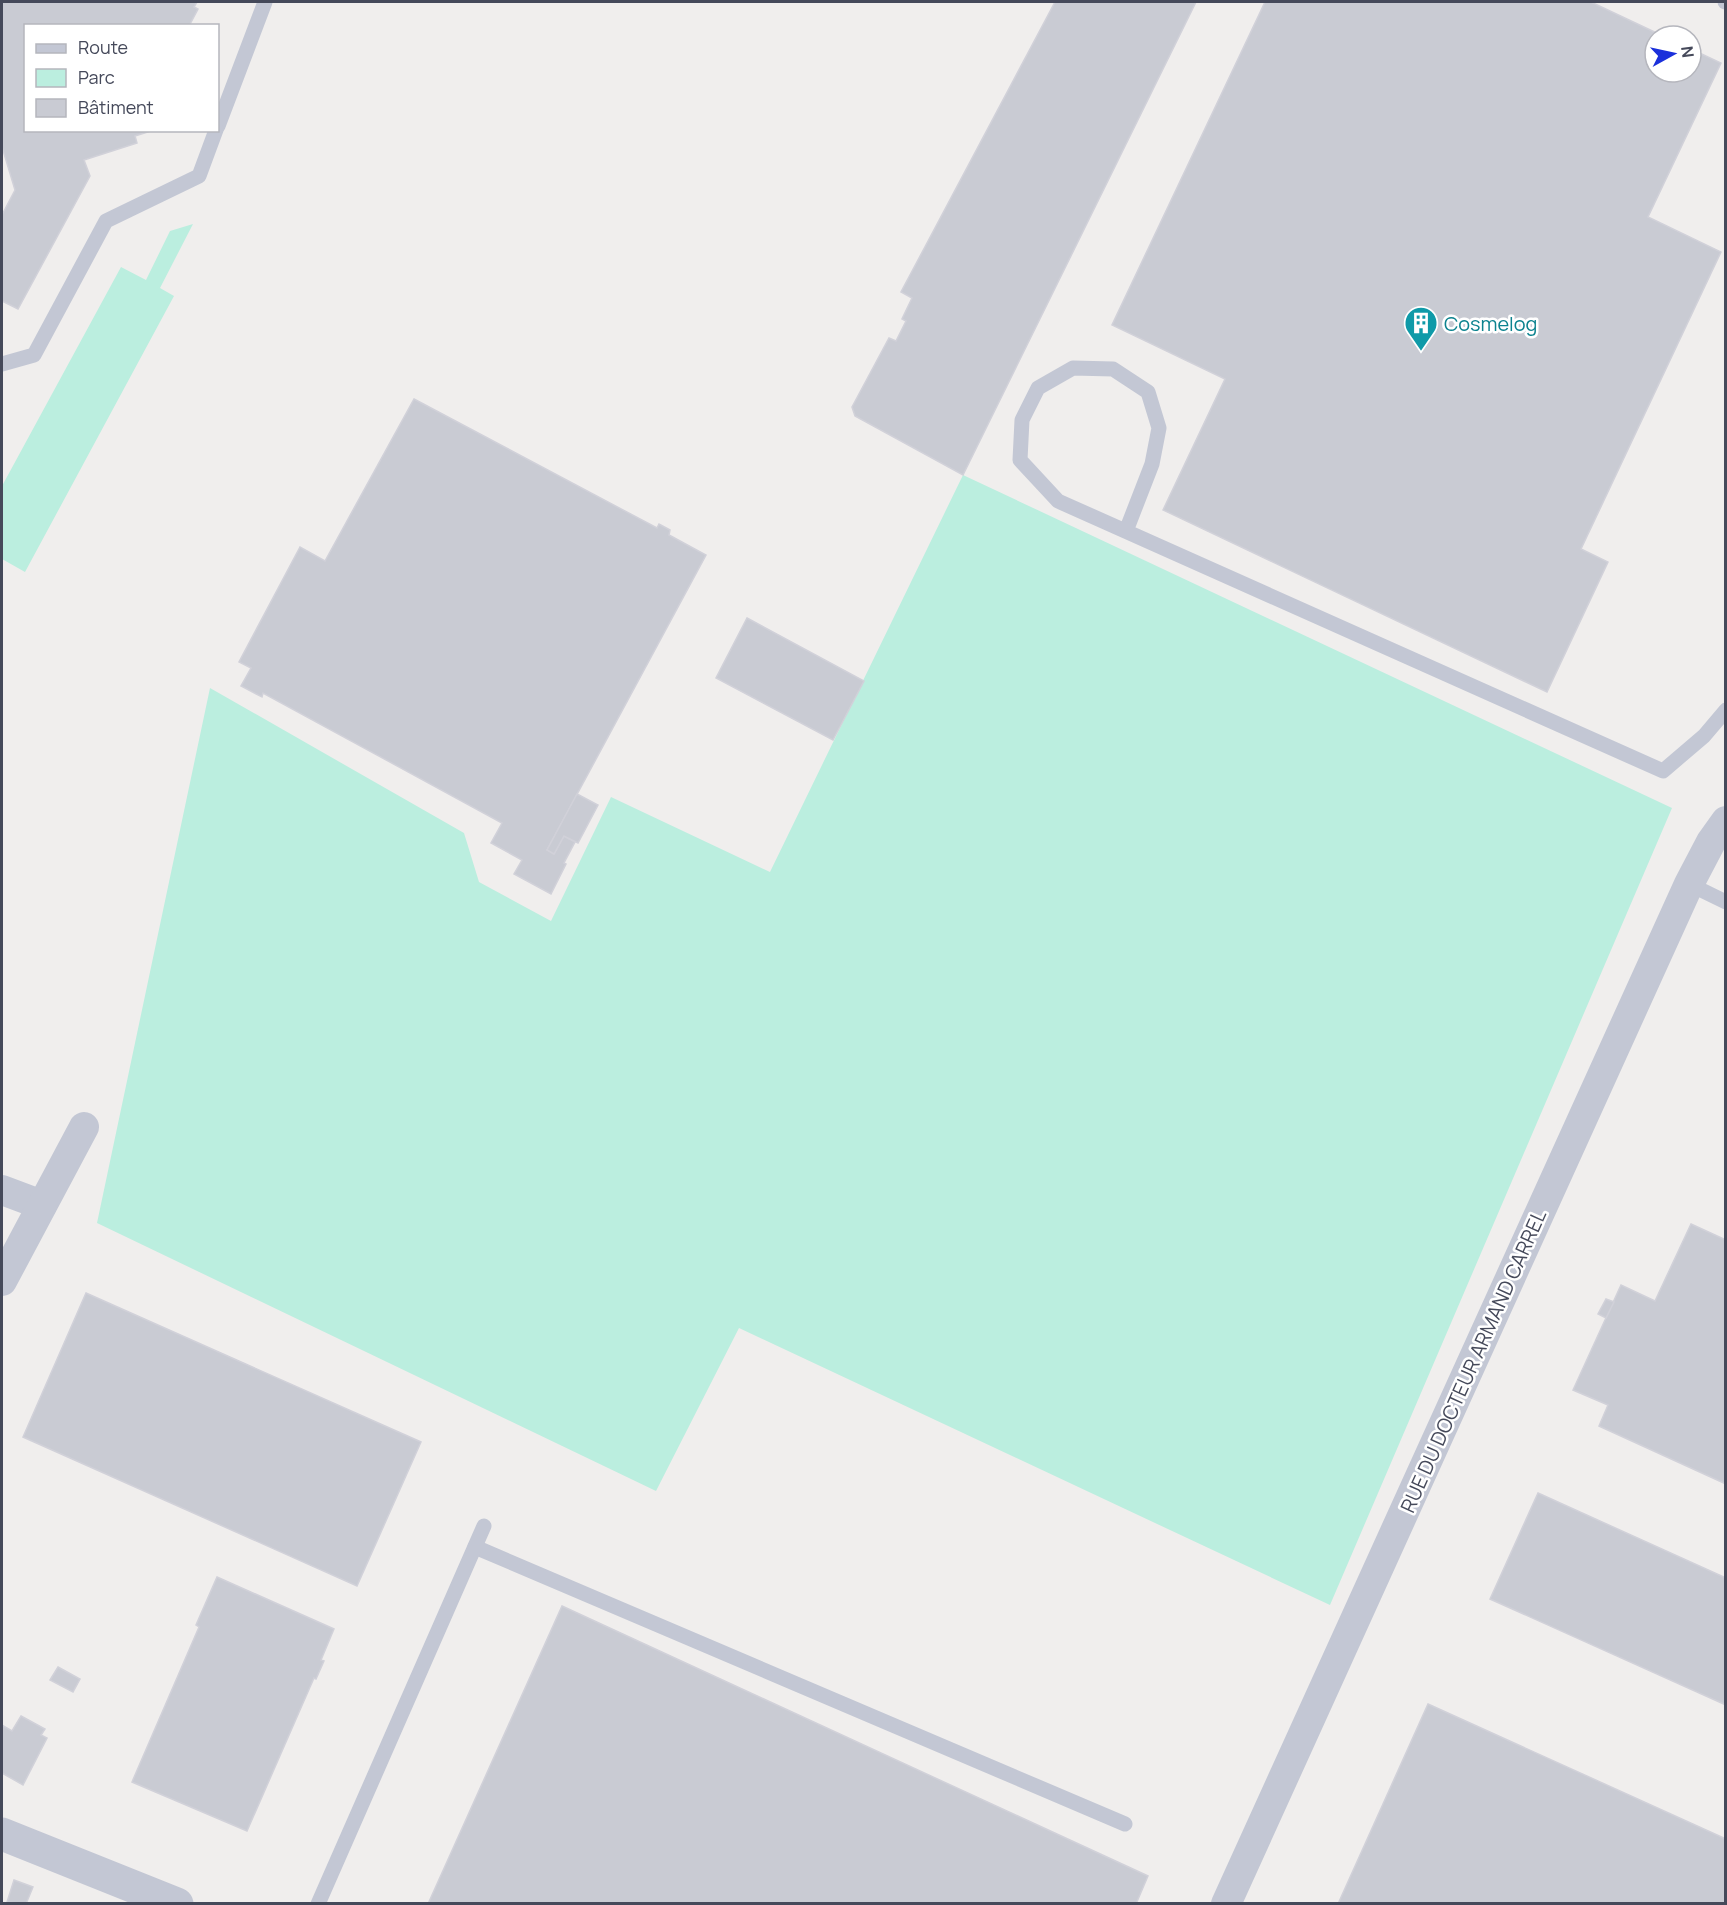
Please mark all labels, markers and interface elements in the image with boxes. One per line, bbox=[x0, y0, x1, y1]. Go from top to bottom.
legend bbox=[24, 24, 219, 132]
north arrow bbox=[1643, 24, 1703, 84]
text: Route bbox=[78, 35, 128, 59]
text: N bbox=[1676, 45, 1700, 59]
text: Parc bbox=[78, 65, 115, 89]
text: Bâtiment bbox=[78, 95, 154, 119]
building icon: Cosmelog bbox=[1403, 305, 1439, 352]
place label: Cosmelog bbox=[1444, 310, 1537, 337]
street label: RUE DU DOCTEUR ARMAND CARREL bbox=[1394, 1205, 1552, 1517]

